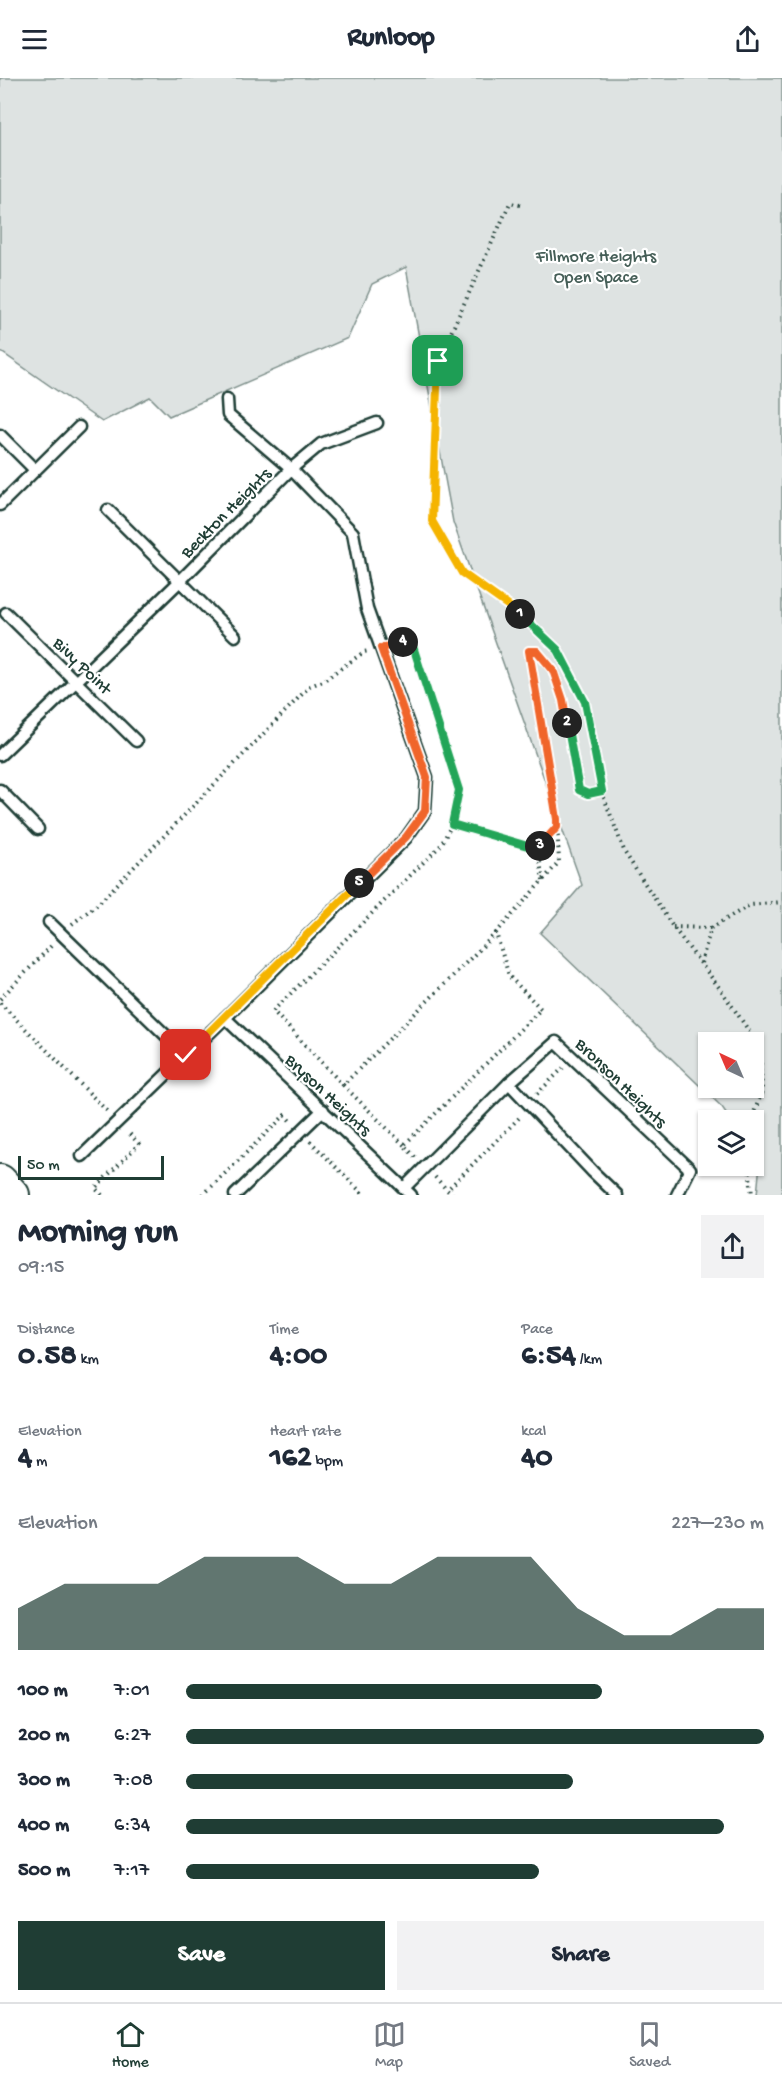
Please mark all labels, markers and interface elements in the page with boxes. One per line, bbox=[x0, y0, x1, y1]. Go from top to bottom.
icon: menu bbox=[18, 23, 51, 56]
text: Runloop bbox=[348, 23, 434, 55]
icon: share bbox=[731, 23, 764, 56]
park label: Fillmore Heights Open Space bbox=[535, 247, 658, 289]
pin bbox=[412, 335, 463, 386]
icon: arrive bbox=[421, 344, 454, 377]
street label: Beckton Heights bbox=[176, 463, 277, 564]
pin: 1 bbox=[505, 599, 535, 629]
text: 1 bbox=[517, 604, 523, 623]
pin: 4 bbox=[388, 627, 418, 657]
text: 4 bbox=[399, 632, 407, 651]
street label: Bivy Point bbox=[47, 633, 116, 701]
pin: 2 bbox=[552, 708, 582, 738]
text: 2 bbox=[563, 713, 571, 732]
pin: 3 bbox=[525, 831, 555, 861]
text: 3 bbox=[536, 836, 544, 855]
pin: 5 bbox=[344, 868, 374, 898]
text: 5 bbox=[355, 873, 363, 892]
pin bbox=[160, 1029, 211, 1080]
north arrow bbox=[698, 1032, 764, 1098]
map controls bbox=[698, 1032, 764, 1176]
street label: Bronson Heights bbox=[569, 1034, 672, 1134]
icon: check bbox=[169, 1038, 202, 1071]
street label: Bryson Heights bbox=[279, 1050, 376, 1142]
button: layers bbox=[698, 1110, 764, 1176]
scale bar bbox=[18, 1153, 164, 1180]
text: 50 m bbox=[27, 1157, 60, 1176]
text: Morning run bbox=[18, 1215, 178, 1253]
button: share bbox=[701, 1215, 764, 1278]
text: 09:15 bbox=[18, 1257, 64, 1280]
text: Distance bbox=[18, 1321, 75, 1340]
text: Time bbox=[270, 1321, 299, 1340]
text: Pace bbox=[521, 1321, 553, 1340]
text: 0.58 bbox=[18, 1340, 77, 1375]
text: 4:00 bbox=[270, 1340, 327, 1375]
text: 6:54 bbox=[521, 1340, 576, 1375]
text: km bbox=[77, 1351, 99, 1370]
text: /km bbox=[576, 1351, 602, 1370]
text: Elevation bbox=[18, 1423, 82, 1442]
text: Heart rate bbox=[270, 1423, 341, 1442]
text: kcal bbox=[521, 1423, 546, 1442]
text: 4 bbox=[18, 1442, 32, 1477]
text: 162 bbox=[270, 1442, 312, 1477]
text: 40 bbox=[521, 1442, 553, 1477]
text: m bbox=[32, 1453, 47, 1472]
text: bpm bbox=[312, 1453, 343, 1472]
text: Elevation bbox=[18, 1513, 98, 1536]
text: 227–230 m bbox=[671, 1513, 764, 1536]
text: 100 m bbox=[18, 1680, 68, 1703]
text: 7:01 bbox=[114, 1680, 150, 1703]
text: 200 m bbox=[18, 1725, 69, 1748]
text: 6:27 bbox=[114, 1725, 151, 1748]
text: 300 m bbox=[18, 1770, 70, 1793]
text: 7:08 bbox=[114, 1770, 153, 1793]
text: 400 m bbox=[18, 1815, 69, 1838]
text: 6:34 bbox=[114, 1815, 150, 1838]
text: 500 m bbox=[18, 1860, 70, 1883]
text: 7:17 bbox=[114, 1860, 149, 1883]
button: Save bbox=[18, 1921, 385, 1990]
button: Share bbox=[397, 1921, 764, 1990]
tab: Home bbox=[112, 2018, 149, 2073]
tab: Map bbox=[373, 2018, 406, 2073]
tab: Saved bbox=[629, 2018, 670, 2073]

